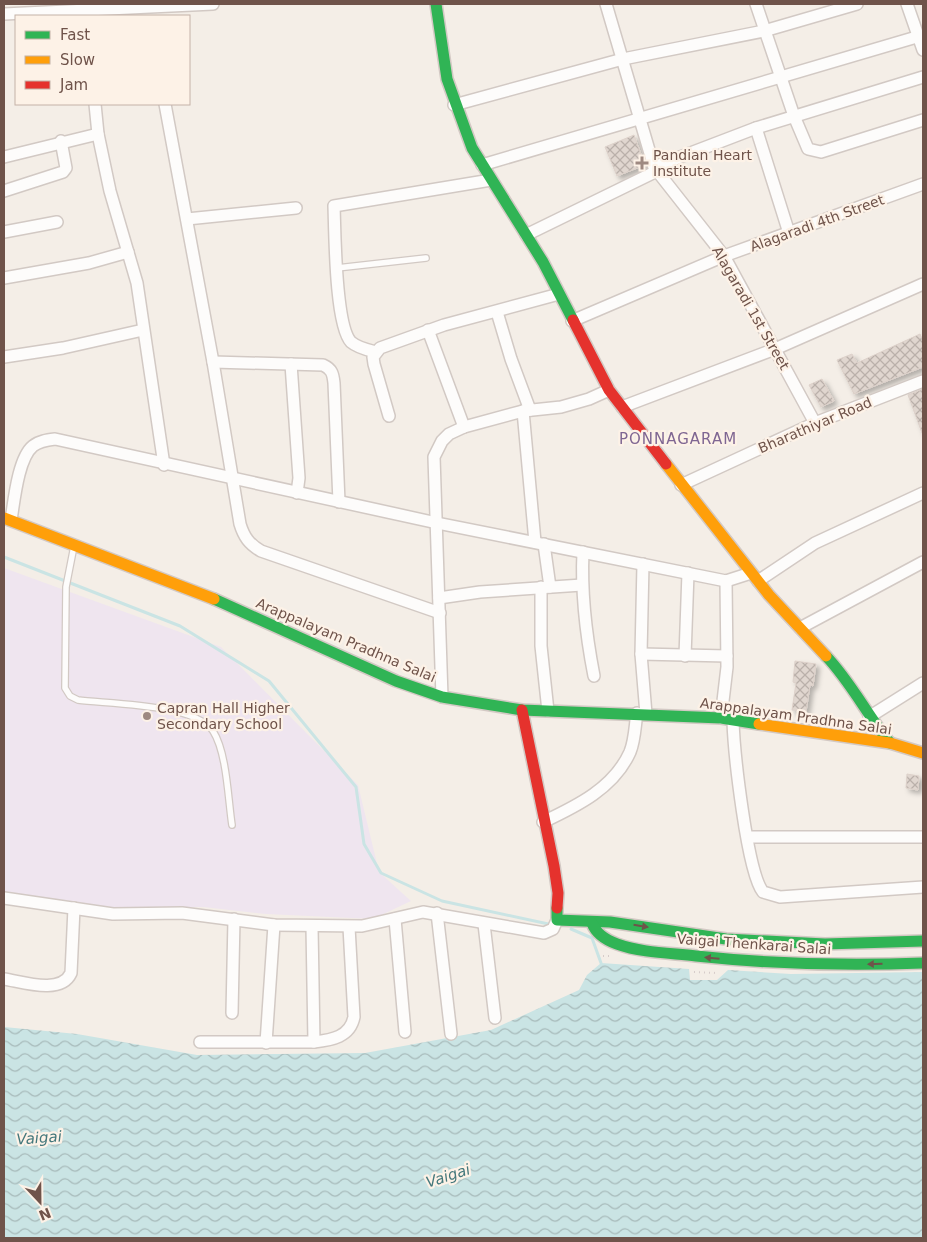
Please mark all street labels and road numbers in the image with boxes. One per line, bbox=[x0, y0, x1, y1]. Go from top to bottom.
street label: Alagaradi 4th Street bbox=[748, 191, 887, 255]
street label: Alagaradi 1st Street bbox=[709, 243, 793, 373]
street label: Bharathiyar Road bbox=[756, 394, 874, 456]
street label: Arappalayam Pradhna Salai bbox=[254, 595, 438, 685]
street label: Arappalayam Pradhna Salai bbox=[699, 695, 893, 737]
street label: Vaigai Thenkarai Salai bbox=[676, 931, 832, 957]

